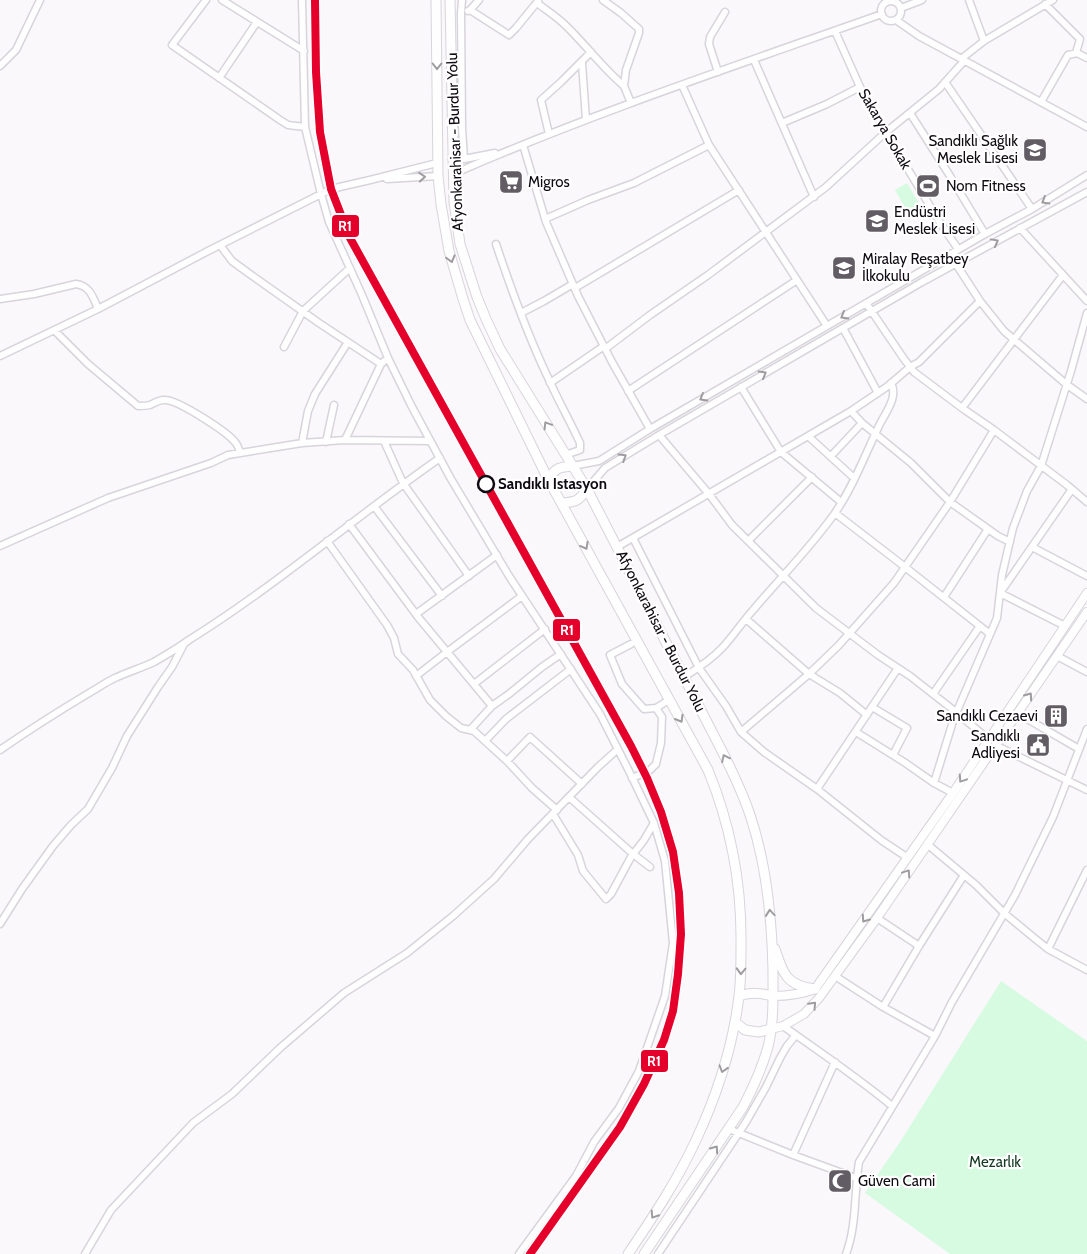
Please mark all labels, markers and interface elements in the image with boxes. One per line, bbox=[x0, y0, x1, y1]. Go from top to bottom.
street label: Afyonkarahisar - Burdur Yolu bbox=[443, 52, 467, 232]
one-way arrow bbox=[431, 62, 442, 70]
street label: Sakarya Sokak bbox=[855, 85, 915, 173]
place label: Sandıklı Sağlık Meslek Lisesi bbox=[928, 132, 1018, 167]
school or university icon: Sandıklı Sağlık Meslek Lisesi bbox=[1022, 137, 1048, 163]
supermarket icon: Migros bbox=[498, 169, 524, 195]
one-way arrow bbox=[418, 172, 426, 183]
place label: Migros bbox=[528, 173, 570, 191]
sports icon: Nom Fitness bbox=[915, 173, 941, 199]
place label: Nom Fitness bbox=[946, 177, 1026, 195]
one-way arrow bbox=[1042, 194, 1051, 204]
place label: Endüstri Meslek Lisesi bbox=[894, 203, 975, 238]
school or university icon: Endüstri Meslek Lisesi bbox=[864, 208, 890, 234]
line badge: R1 bbox=[331, 214, 360, 238]
text: R1 bbox=[338, 217, 352, 235]
one-way arrow bbox=[990, 238, 999, 248]
place label: Miralay Reşatbey İlkokulu bbox=[862, 250, 969, 285]
one-way arrow bbox=[445, 254, 456, 263]
school or university icon: Miralay Reşatbey İlkokulu bbox=[831, 255, 857, 281]
one-way arrow bbox=[840, 310, 849, 320]
one-way arrow bbox=[758, 371, 767, 381]
one-way arrow bbox=[700, 392, 709, 402]
one-way arrow bbox=[544, 421, 554, 430]
one-way arrow bbox=[618, 454, 627, 463]
marker: Sandıklı Istasyon bbox=[477, 475, 495, 493]
place label: Sandıklı Istasyon bbox=[498, 475, 607, 493]
one-way arrow bbox=[579, 541, 589, 550]
street label: Afyonkarahisar - Burdur Yolu bbox=[612, 547, 710, 715]
line badge: R1 bbox=[552, 618, 581, 642]
text: R1 bbox=[560, 621, 574, 639]
one-way arrow bbox=[1023, 692, 1032, 702]
building icon: Sandıklı Cezaevi bbox=[1043, 703, 1069, 729]
place label: Sandıklı Cezaevi bbox=[936, 707, 1038, 725]
one-way arrow bbox=[674, 714, 684, 723]
place label: Sandıklı Adliyesi bbox=[971, 727, 1020, 762]
public building icon: Sandıklı Adliyesi bbox=[1025, 732, 1051, 758]
one-way arrow bbox=[721, 754, 732, 763]
one-way arrow bbox=[959, 773, 968, 783]
one-way arrow bbox=[901, 869, 910, 879]
one-way arrow bbox=[765, 908, 776, 916]
one-way arrow bbox=[862, 913, 870, 922]
one-way arrow bbox=[736, 968, 746, 976]
one-way arrow bbox=[807, 1002, 816, 1011]
line badge: R1 bbox=[640, 1049, 669, 1073]
text: R1 bbox=[647, 1052, 661, 1070]
one-way arrow bbox=[719, 1064, 729, 1073]
one-way arrow bbox=[709, 1146, 718, 1155]
park label: Mezarlık bbox=[969, 1153, 1021, 1171]
mosque icon: Güven Cami bbox=[827, 1168, 853, 1194]
place label: Güven Cami bbox=[858, 1172, 935, 1190]
one-way arrow bbox=[650, 1210, 660, 1219]

